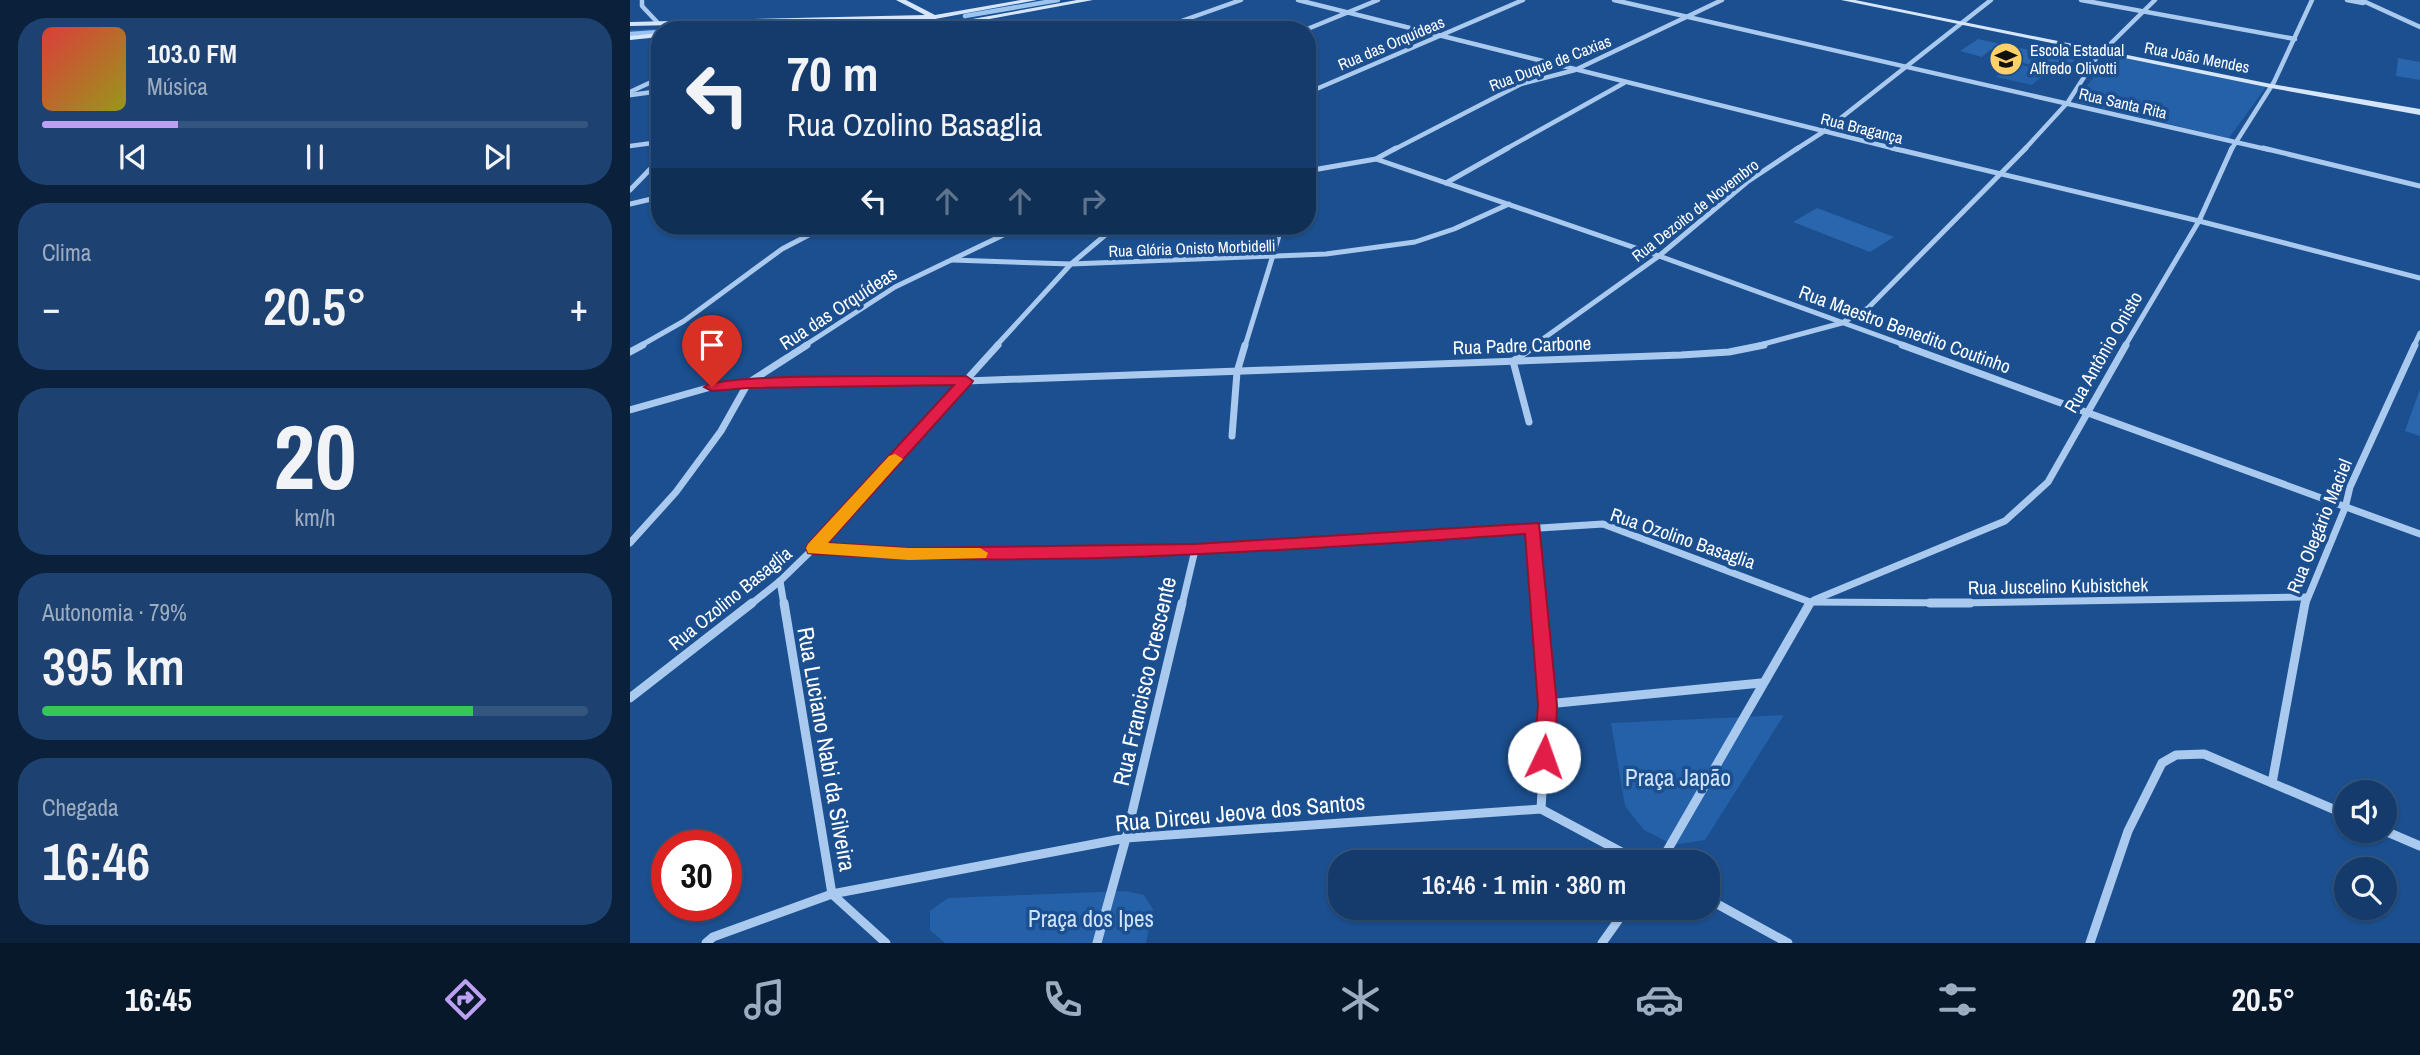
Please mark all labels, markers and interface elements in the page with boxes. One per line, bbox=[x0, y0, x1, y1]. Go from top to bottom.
street label: Rua das Orquídeas bbox=[1334, 11, 1448, 75]
street label: Rua Duque de Caxias bbox=[1486, 30, 1614, 96]
text: 103.0 FM bbox=[147, 36, 237, 71]
street label: Rua João Mendes bbox=[2143, 36, 2251, 78]
place label: Escola Estadual Alfredo Olivotti bbox=[2029, 39, 2124, 79]
text: 70 m bbox=[787, 40, 879, 106]
school or university icon: Escola Estadual Alfredo Olivotti bbox=[1987, 40, 2025, 78]
icon: left bbox=[672, 49, 763, 140]
text: Música bbox=[147, 71, 208, 102]
street label: Rua Santa Rita bbox=[2077, 82, 2170, 124]
text: Rua Ozolino Basaglia bbox=[787, 103, 1042, 146]
street label: Rua Bragança bbox=[1819, 107, 1906, 149]
icon: previous bbox=[114, 138, 152, 176]
icon: pause bbox=[296, 138, 334, 176]
icon: next bbox=[478, 138, 516, 176]
street label: Rua Dezoito de Novembro bbox=[1627, 154, 1763, 266]
icon: left bbox=[855, 182, 893, 220]
icon: ahead bbox=[928, 182, 966, 220]
icon: ahead bbox=[1001, 182, 1039, 220]
icon: right bbox=[1074, 182, 1112, 220]
street label: Rua Glória Onisto Morbidelli bbox=[1108, 234, 1276, 262]
text: Clima bbox=[42, 237, 91, 268]
street label: Rua das Orquídeas bbox=[774, 260, 902, 356]
text: 20.5° bbox=[263, 271, 367, 341]
street label: Rua Maestro Benedito Coutinho bbox=[1796, 279, 2014, 379]
text: − bbox=[42, 282, 60, 333]
text: + bbox=[570, 282, 588, 333]
street label: Rua Antônio Onisto bbox=[2058, 287, 2148, 417]
pin bbox=[682, 315, 742, 387]
icon: arrive bbox=[693, 326, 731, 364]
street label: Rua Padre Carbone bbox=[1452, 330, 1592, 360]
text: 20 bbox=[274, 395, 357, 517]
street label: Rua Olegário Maciel bbox=[2280, 455, 2358, 597]
street label: Rua Ozolino Basaglia bbox=[1607, 501, 1759, 575]
text: km/h bbox=[295, 502, 335, 533]
street label: Rua Ozolino Basaglia bbox=[663, 540, 797, 656]
street label: Rua Juscelino Kubistchek bbox=[1968, 571, 2148, 601]
street label: Rua Francisco Crescente bbox=[1105, 573, 1183, 789]
text: Autonomia · 79% bbox=[42, 597, 187, 628]
street label: Rua Luciano Nabi da Silveira bbox=[790, 624, 864, 874]
text: 395 km bbox=[42, 631, 185, 701]
position arrow bbox=[1507, 720, 1581, 794]
park label: Praça Japão bbox=[1625, 762, 1731, 793]
map controls bbox=[2334, 780, 2397, 920]
button: sound bbox=[2334, 780, 2397, 843]
street label: Rua Dirceu Jeova dos Santos bbox=[1114, 786, 1366, 838]
text: Chegada bbox=[42, 792, 119, 823]
text: 16:46 bbox=[42, 826, 150, 896]
speed limit sign: 30 bbox=[651, 830, 742, 921]
button: search bbox=[2334, 857, 2397, 920]
text: 16:46 · 1 min · 380 m bbox=[1422, 867, 1626, 902]
park label: Praça dos Ipes bbox=[1028, 903, 1154, 934]
icon: directions bbox=[441, 975, 490, 1024]
icon: music bbox=[740, 975, 789, 1024]
icon: phone bbox=[1038, 975, 1087, 1024]
icon: climate bbox=[1336, 975, 1385, 1024]
icon: car bbox=[1635, 975, 1684, 1024]
icon: filters bbox=[1933, 975, 1982, 1024]
text: 16:45 bbox=[125, 978, 192, 1021]
text: 20.5° bbox=[2231, 978, 2295, 1021]

